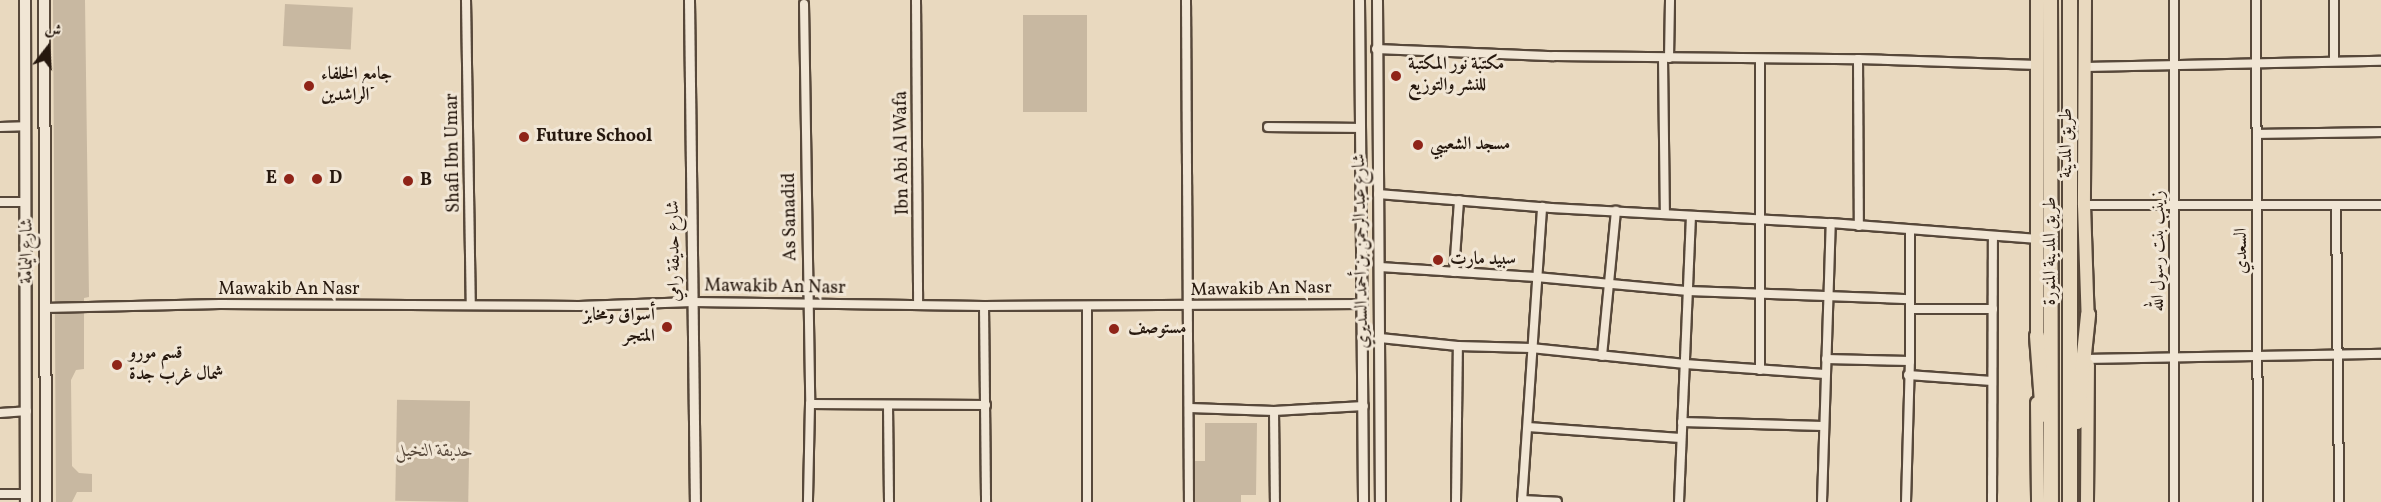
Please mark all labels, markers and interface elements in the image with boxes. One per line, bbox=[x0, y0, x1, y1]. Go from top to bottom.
north arrow bbox=[18, 18, 78, 78]
text: ش bbox=[42, 18, 64, 44]
place label: مكتبة نور المكتبة للنشر والتوزيع bbox=[1408, 55, 1504, 98]
place label: جامع الخلفاء الراشدين bbox=[321, 65, 392, 107]
marker: مكتبة نور المكتبة للنشر والتوزيع bbox=[1389, 69, 1403, 83]
marker: جامع الخلفاء الراشدين bbox=[302, 79, 316, 93]
street label: Ibn Abi Al Wafa bbox=[891, 91, 915, 215]
street label: Shafi Ibn Umar bbox=[442, 93, 466, 213]
street label: طريق المدينة bbox=[2056, 108, 2078, 178]
place label: Future School bbox=[536, 126, 652, 148]
marker: Future School bbox=[517, 130, 531, 144]
place label: مسجد الشعيبي bbox=[1430, 134, 1510, 156]
marker: مسجد الشعيبي bbox=[1411, 138, 1425, 152]
street label: شارع عبد الرحمن بن أحمد السديري bbox=[1349, 153, 1375, 349]
place label: E bbox=[266, 168, 277, 190]
place label: D bbox=[329, 168, 342, 190]
place label: B bbox=[420, 170, 432, 192]
marker: E bbox=[282, 172, 296, 186]
marker: D bbox=[310, 172, 324, 186]
street label: As Sanadid bbox=[779, 173, 803, 261]
marker: B bbox=[401, 174, 415, 188]
street label: زينب بنت رسول الله bbox=[2148, 190, 2170, 312]
street label: طريق المدينة المنورة bbox=[2040, 197, 2062, 305]
street label: شارع حديقة رامي bbox=[663, 200, 687, 302]
street label: شارع اليمامة bbox=[17, 218, 39, 284]
street label: السعدي bbox=[2231, 228, 2253, 274]
place label: سبيد مارت bbox=[1450, 249, 1516, 271]
marker: سبيد مارت bbox=[1431, 253, 1445, 267]
street label: Mawakib An Nasr bbox=[704, 276, 846, 300]
street label: Mawakib An Nasr bbox=[1190, 278, 1332, 302]
street label: Mawakib An Nasr bbox=[218, 279, 360, 301]
place label: أسواق ومخابز المتجر bbox=[584, 306, 655, 348]
place label: مستوصف bbox=[1128, 318, 1186, 340]
marker: أسواق ومخابز المتجر bbox=[660, 320, 674, 334]
marker: مستوصف bbox=[1105, 320, 1123, 338]
place label: قسم مورو شمال غرب جدة bbox=[129, 344, 224, 386]
marker: قسم مورو شمال غرب جدة bbox=[110, 358, 124, 372]
park label: حديقة النخيل bbox=[395, 441, 473, 463]

